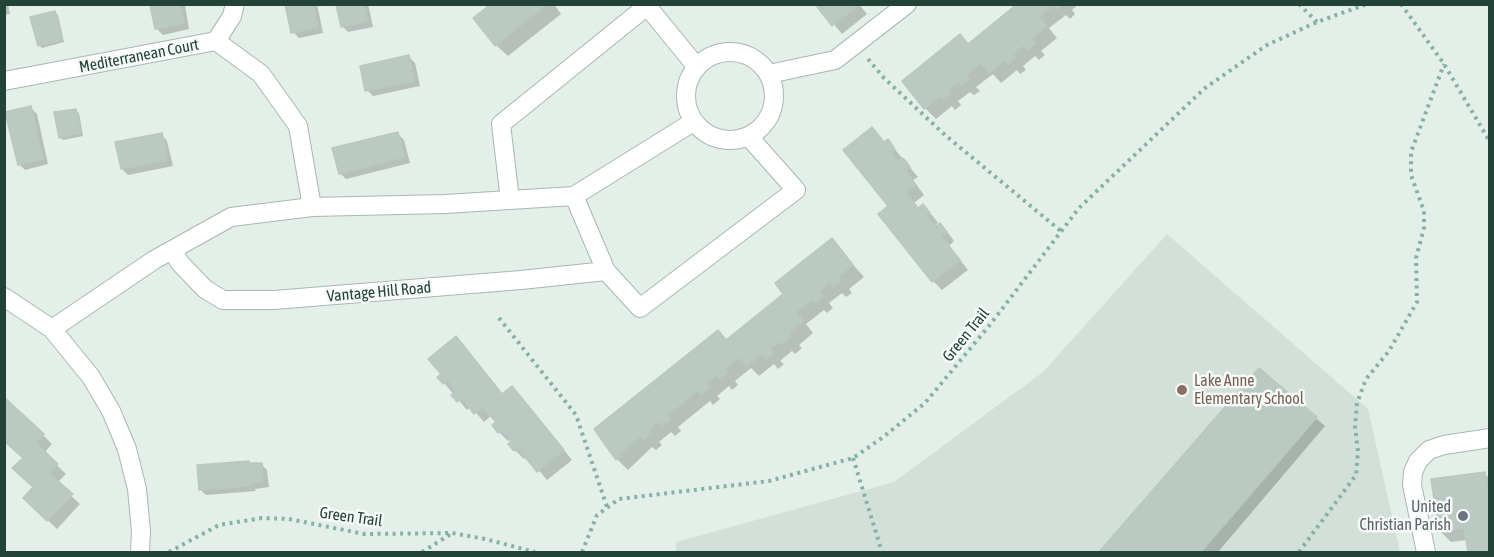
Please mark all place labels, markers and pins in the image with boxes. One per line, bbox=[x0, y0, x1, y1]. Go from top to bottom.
place label: Lake Anne Elementary School bbox=[1194, 371, 1304, 409]
marker: Lake Anne Elementary School bbox=[1175, 383, 1189, 397]
place label: United Christian Parish bbox=[1360, 497, 1451, 535]
marker: United Christian Parish bbox=[1456, 509, 1470, 523]

